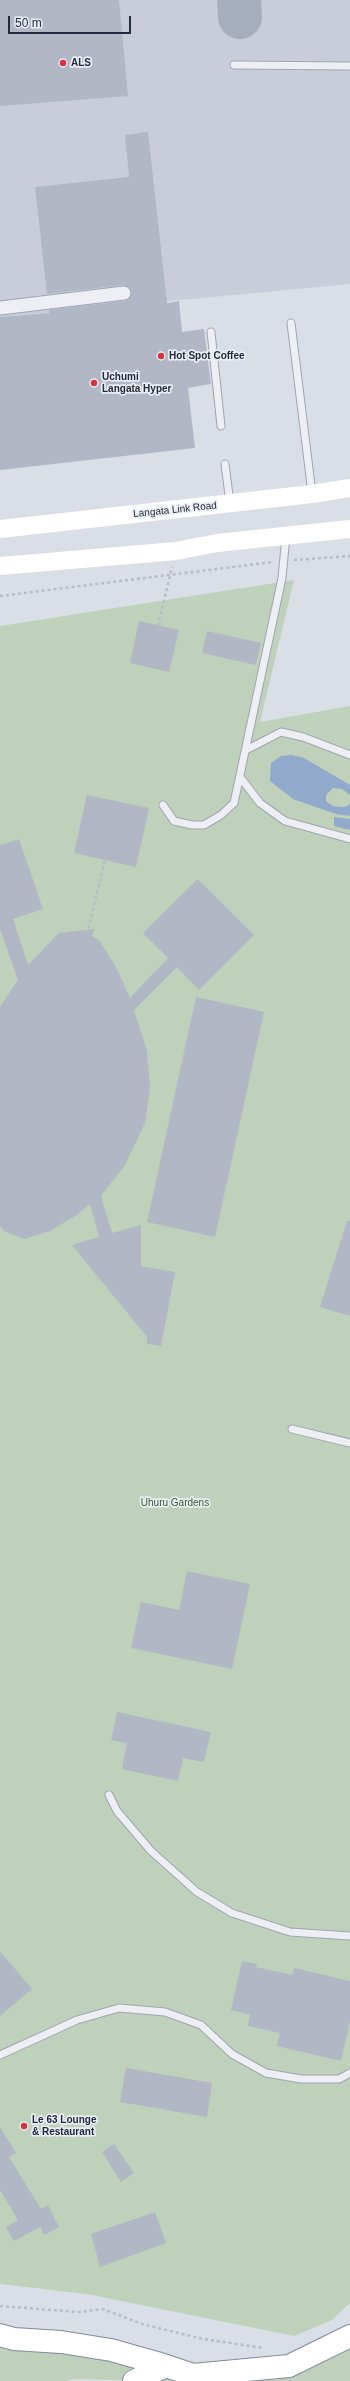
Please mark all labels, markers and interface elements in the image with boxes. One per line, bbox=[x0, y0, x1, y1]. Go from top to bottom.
scale bar bbox=[10, 8, 133, 34]
text: 50 m bbox=[15, 16, 42, 30]
place label: ALS bbox=[71, 57, 91, 69]
marker: ALS bbox=[58, 58, 68, 68]
place label: Hot Spot Coffee bbox=[169, 350, 245, 362]
marker: Hot Spot Coffee bbox=[156, 351, 166, 361]
place label: Uchumi Langata Hyper bbox=[102, 371, 171, 394]
marker: Uchumi Langata Hyper bbox=[89, 378, 99, 388]
street label: Langata Link Road bbox=[133, 500, 217, 520]
park label: Uhuru Gardens bbox=[141, 1497, 209, 1509]
place label: Le 63 Lounge & Restaurant bbox=[32, 2114, 96, 2138]
marker: Le 63 Lounge & Restaurant bbox=[19, 2121, 29, 2131]

